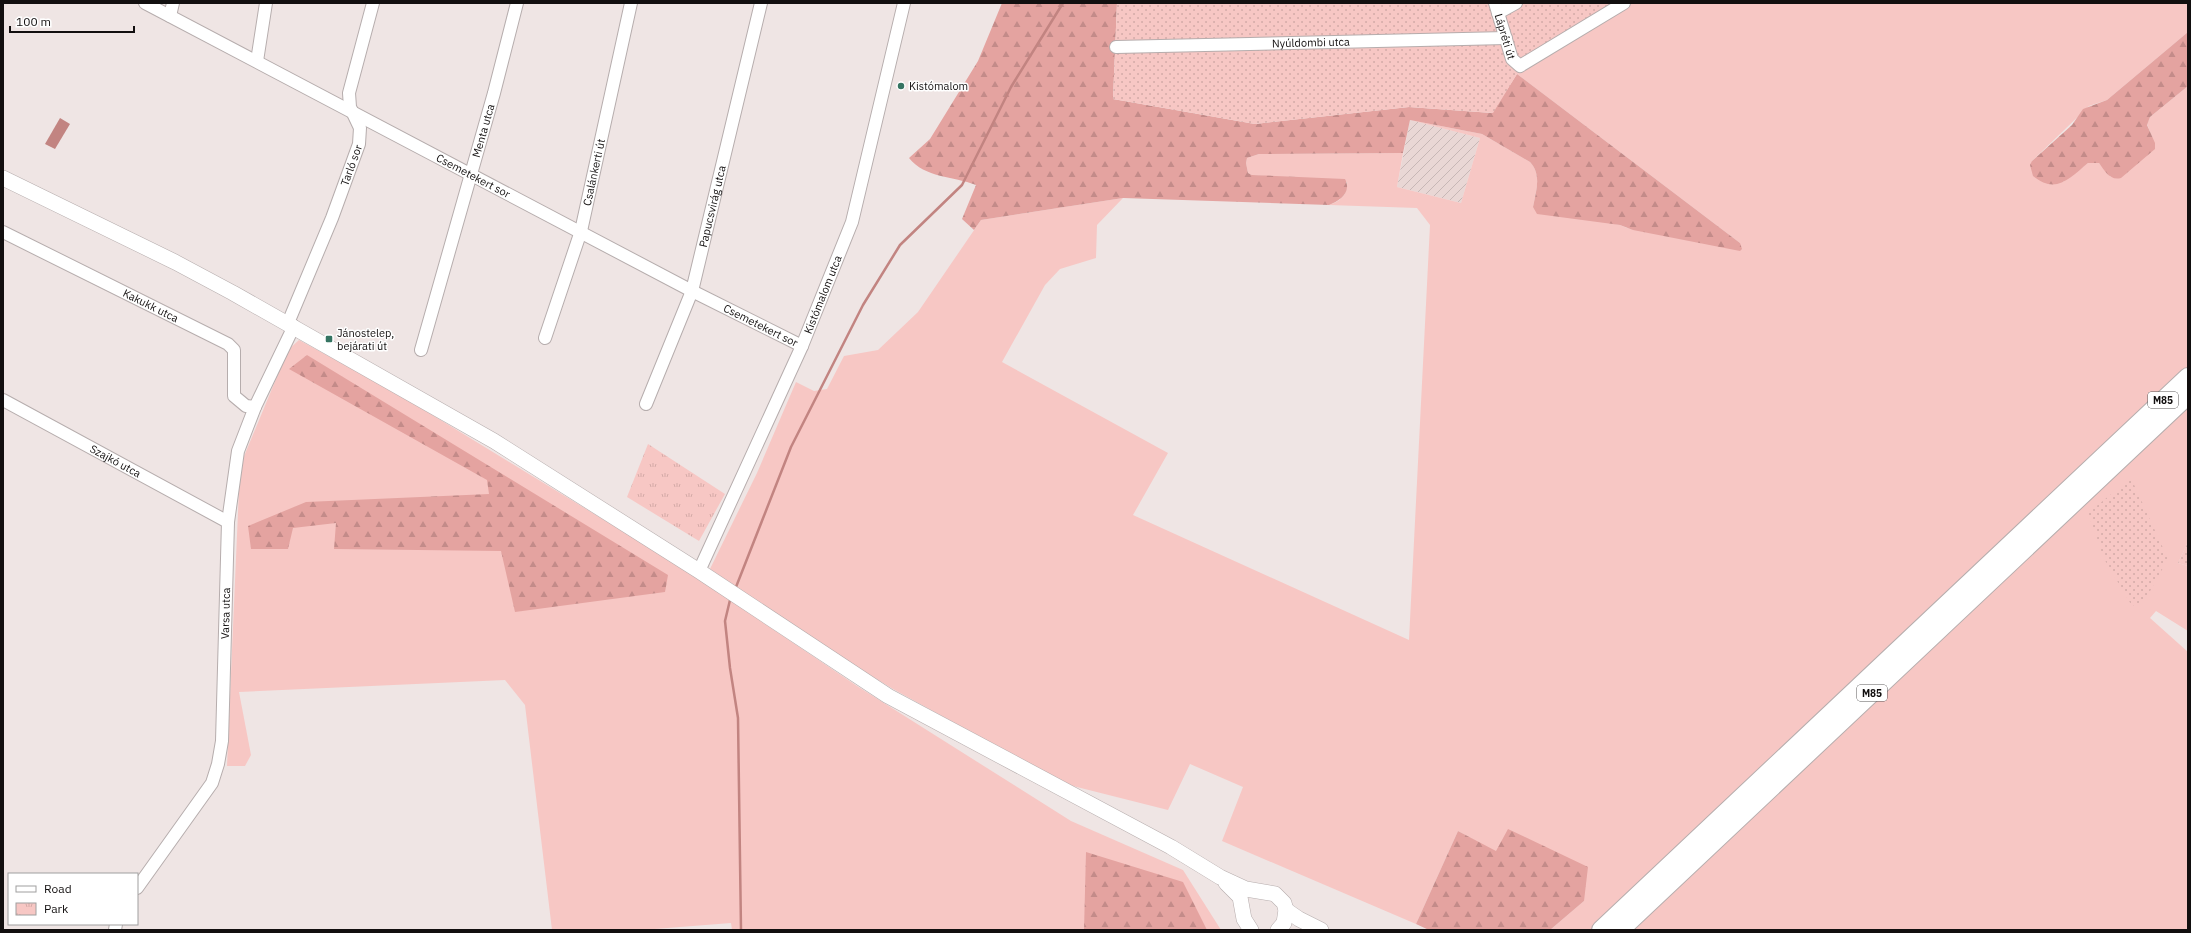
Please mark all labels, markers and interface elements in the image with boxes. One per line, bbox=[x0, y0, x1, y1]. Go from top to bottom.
scale bar bbox=[10, 8, 134, 34]
street label: Lápréti út bbox=[1492, 12, 1519, 61]
text: 100 m bbox=[16, 14, 51, 29]
street label: Nyúldombi utca bbox=[1272, 35, 1350, 50]
place label: Kistómalom bbox=[909, 79, 968, 93]
marker: Kistómalom bbox=[896, 81, 906, 91]
street label: Menta utca bbox=[469, 102, 498, 159]
street label: Csalánkerti út bbox=[580, 137, 608, 207]
street label: Tarló sor bbox=[337, 143, 365, 188]
street label: Csemetekert sor bbox=[434, 151, 513, 201]
street label: Papucsvirág utca bbox=[696, 164, 729, 249]
street label: Kistómalom utca bbox=[801, 253, 845, 336]
street label: Kakukk utca bbox=[121, 286, 181, 325]
street label: Csemetekert sor bbox=[721, 301, 800, 350]
place label: Jánostelep, bejárati út bbox=[337, 326, 394, 353]
marker: Jánostelep, bejárati út bbox=[324, 334, 334, 344]
road number: M85 bbox=[2148, 392, 2178, 408]
street label: Szajkó utca bbox=[88, 442, 144, 481]
street label: Varsa utca bbox=[218, 587, 233, 639]
road number: M85 bbox=[1857, 685, 1887, 701]
legend bbox=[8, 873, 138, 925]
text: Road bbox=[44, 881, 72, 896]
text: Park bbox=[44, 901, 69, 916]

